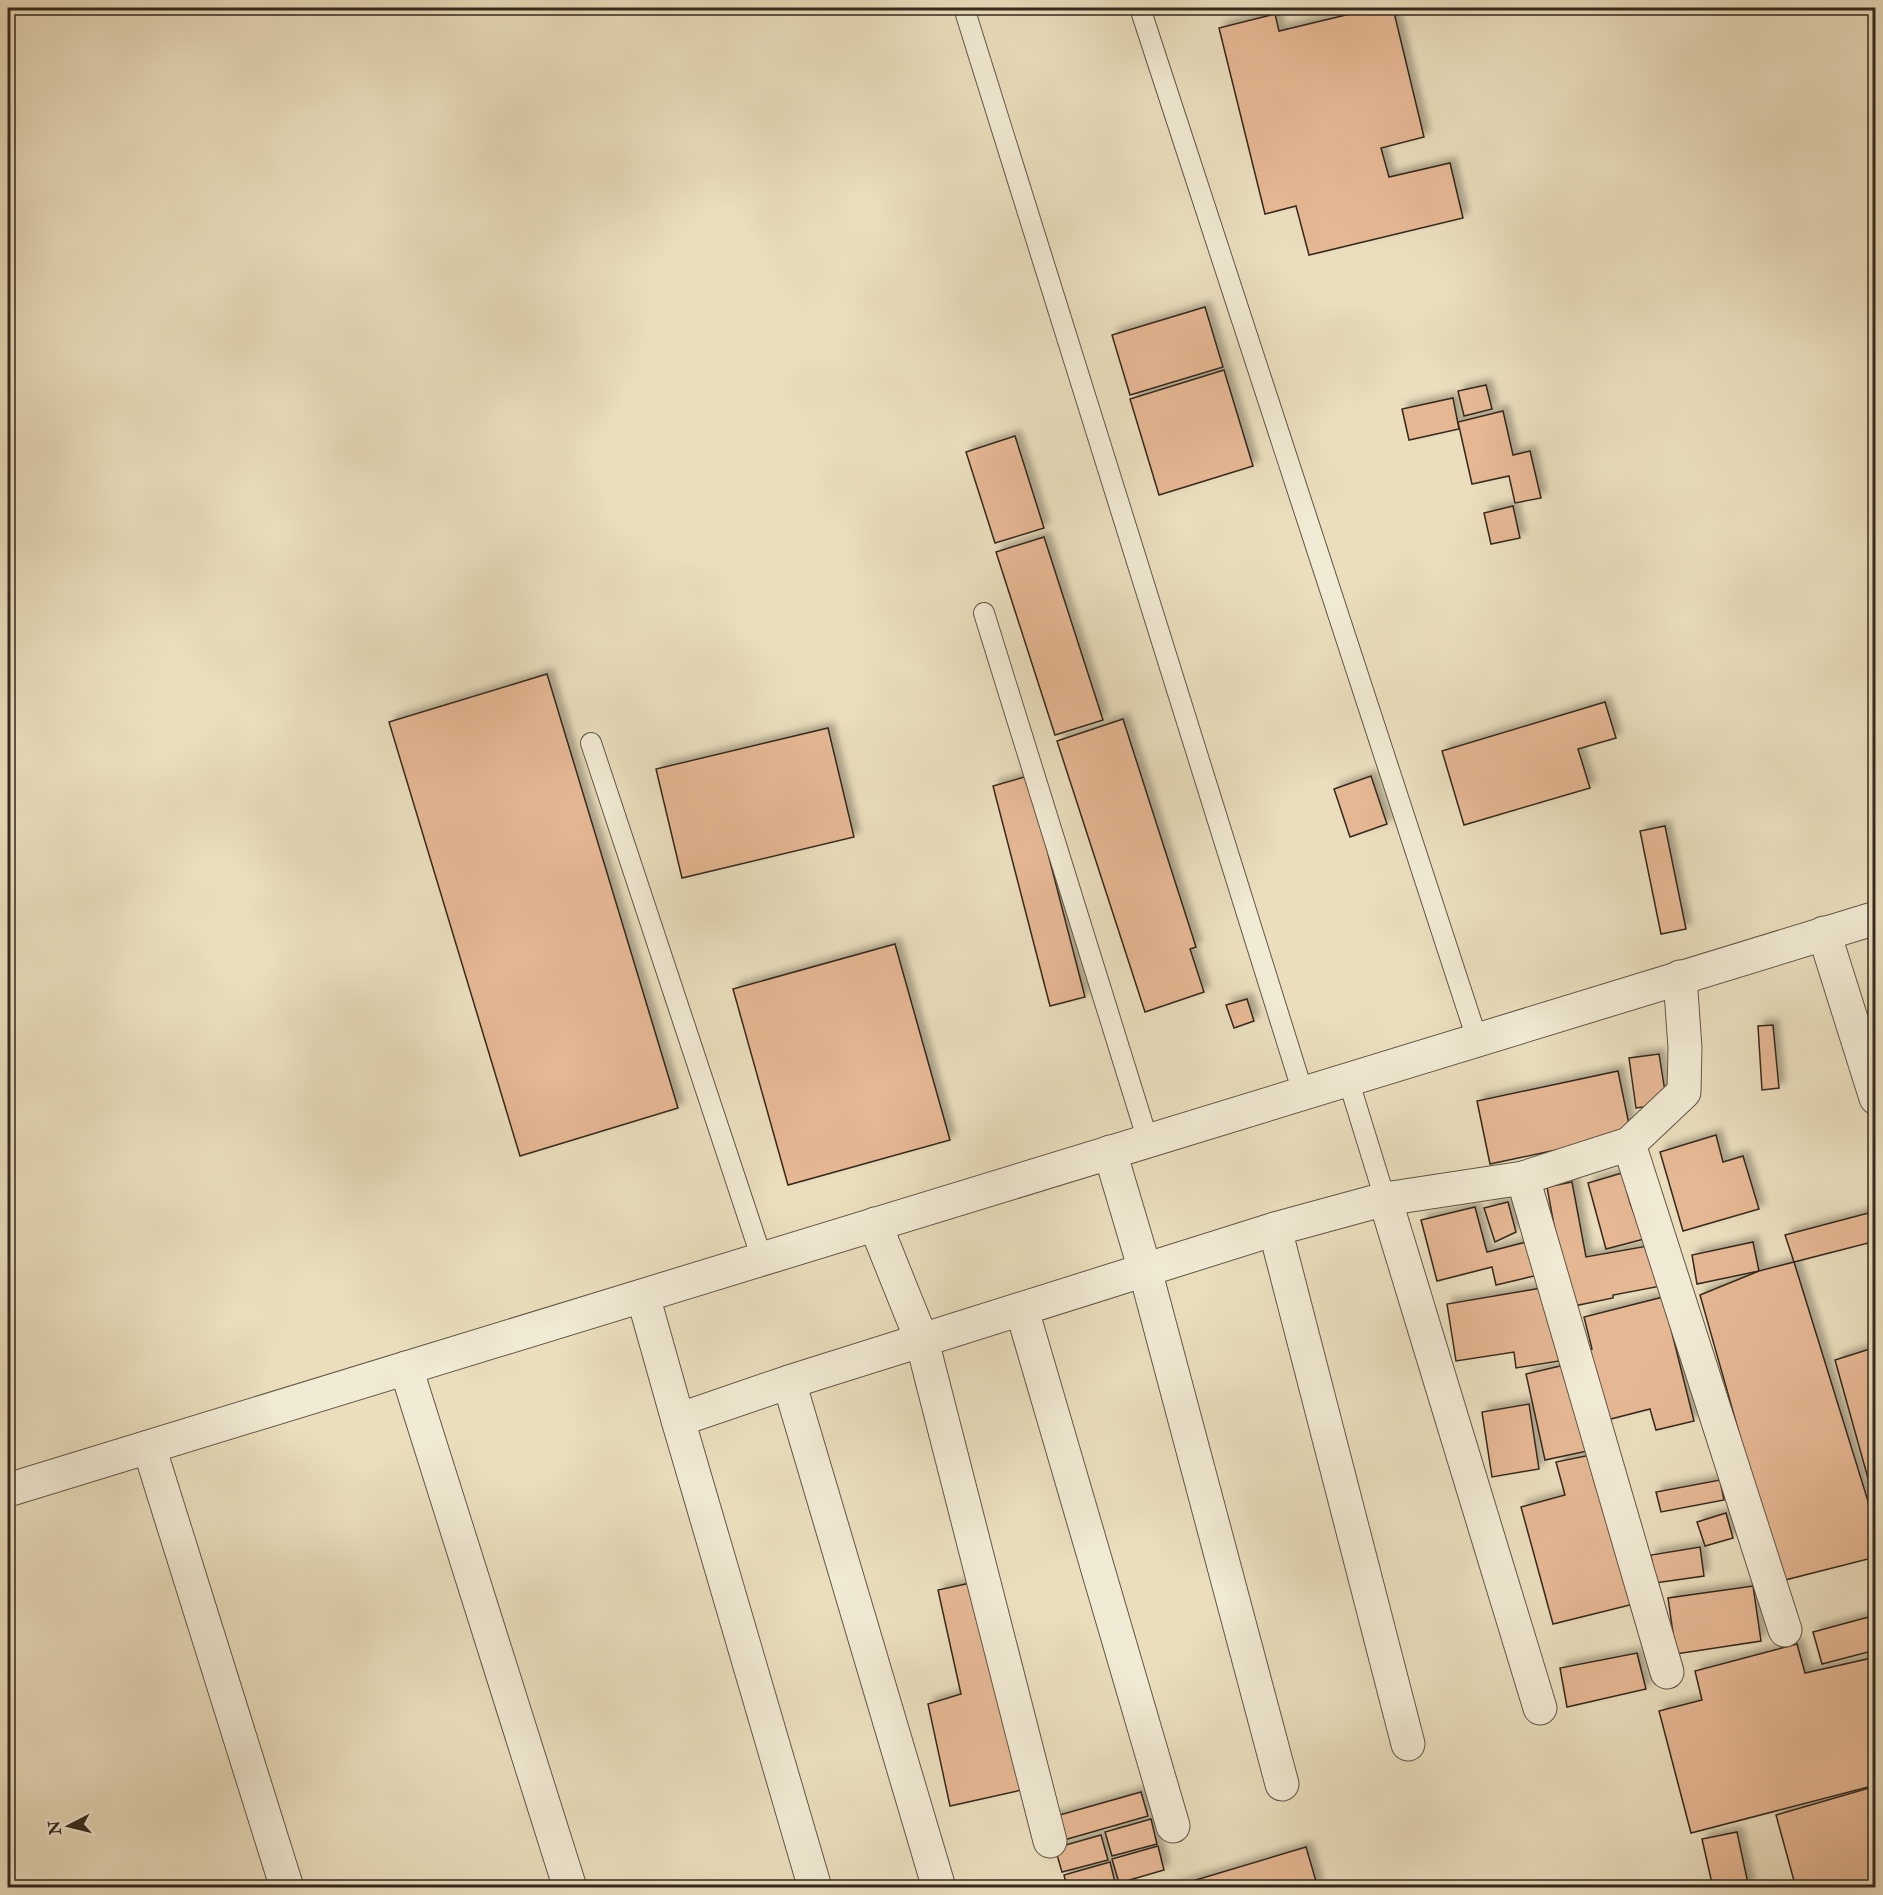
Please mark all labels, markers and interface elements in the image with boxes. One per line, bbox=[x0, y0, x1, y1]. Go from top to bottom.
north arrow bbox=[39, 1796, 99, 1856]
text: N bbox=[44, 1819, 66, 1837]

